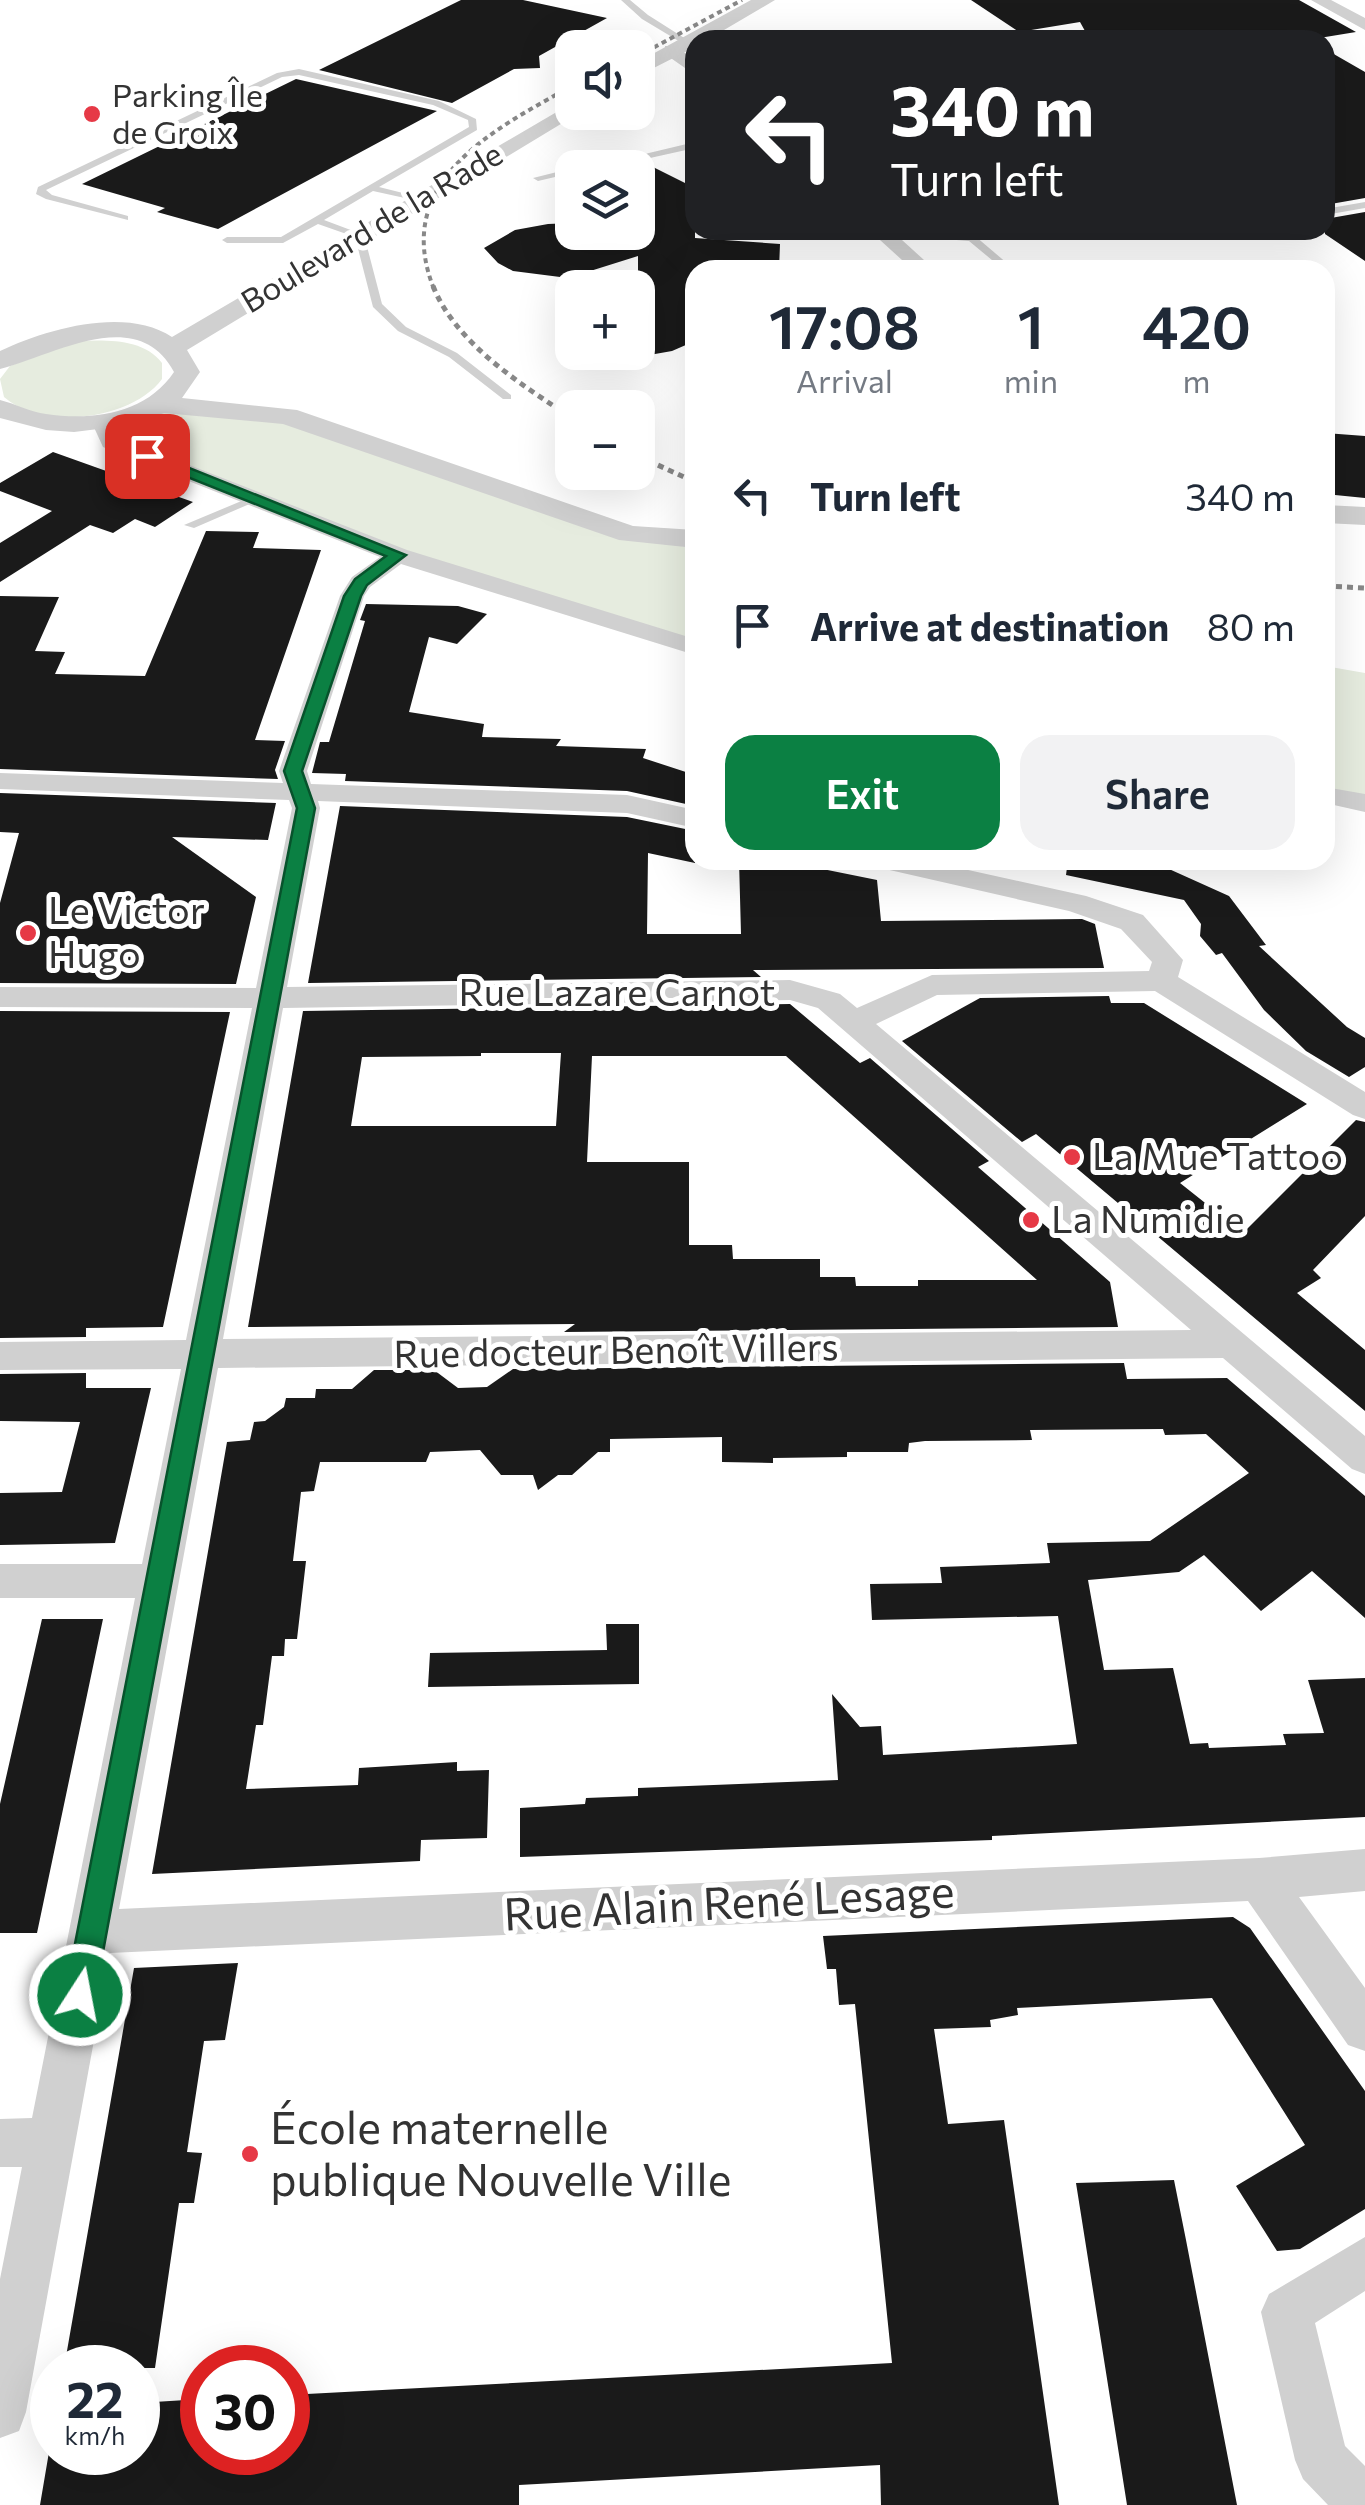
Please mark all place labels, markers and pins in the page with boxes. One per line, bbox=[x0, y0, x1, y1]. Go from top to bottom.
place label: Parking Île de Groix bbox=[112, 74, 263, 151]
marker: Parking Île de Groix bbox=[81, 103, 103, 125]
pin bbox=[105, 414, 190, 499]
place label: Le Victor Hugo bbox=[48, 885, 205, 976]
marker: Le Victor Hugo bbox=[17, 922, 39, 944]
place label: La Mue Tattoo bbox=[1092, 1131, 1343, 1178]
marker: La Mue Tattoo bbox=[1061, 1146, 1083, 1168]
place label: La Numidie bbox=[1051, 1194, 1244, 1241]
marker: La Numidie bbox=[1020, 1209, 1042, 1231]
place label: École maternelle publique Nouvelle Ville bbox=[270, 2098, 731, 2205]
marker: École maternelle publique Nouvelle Ville bbox=[239, 2143, 261, 2165]

